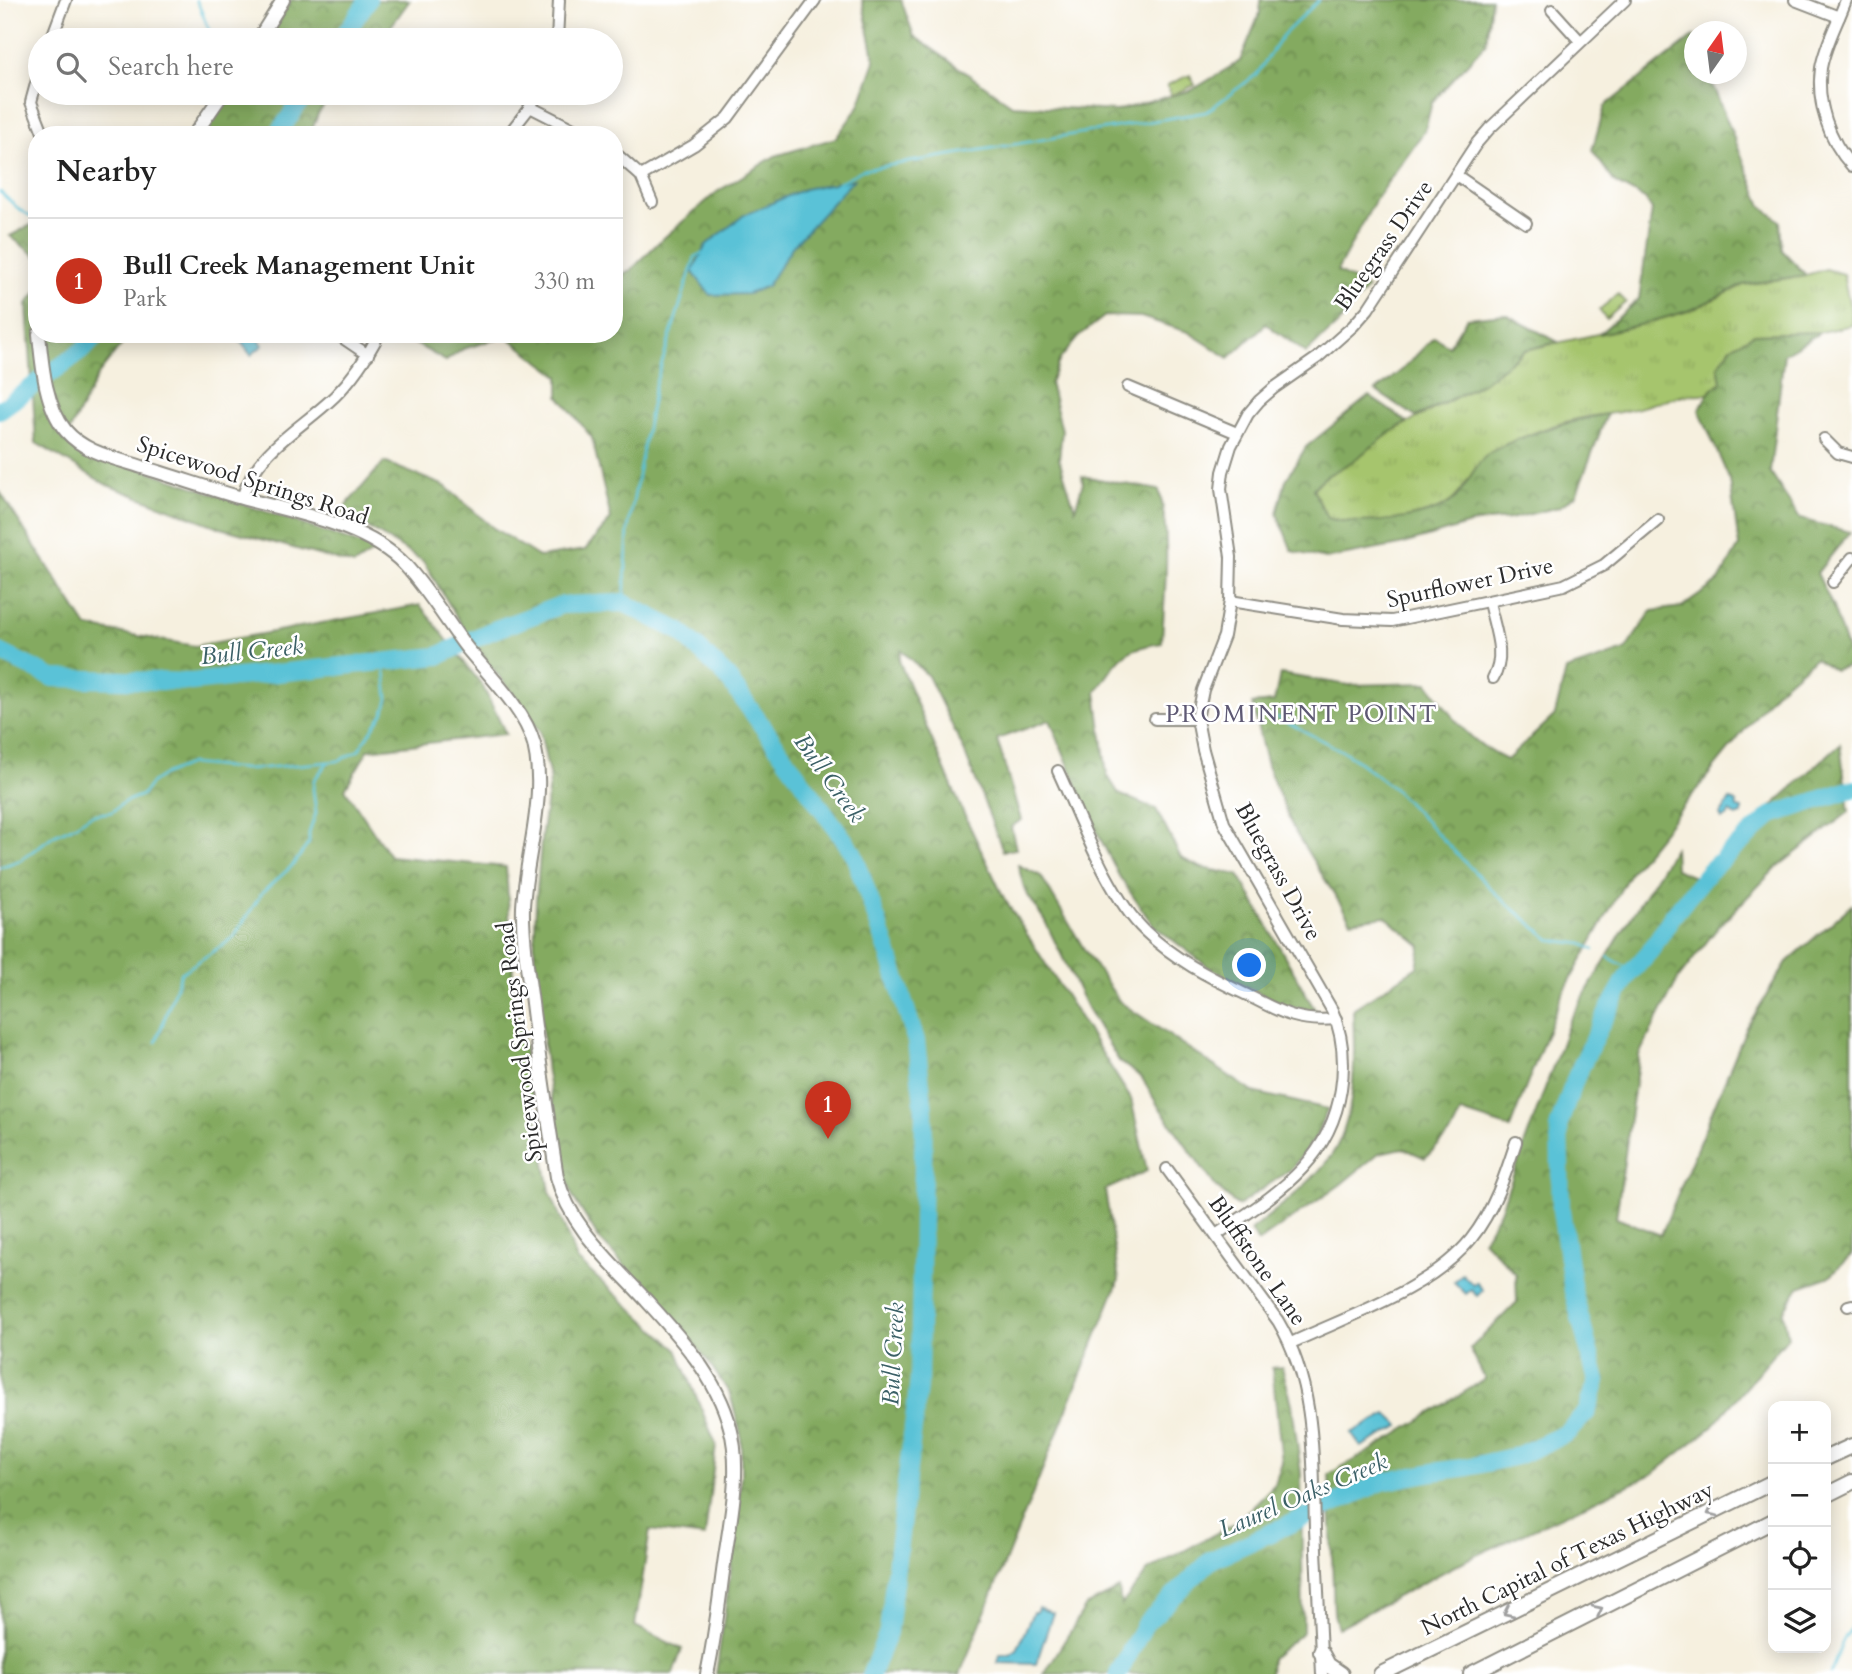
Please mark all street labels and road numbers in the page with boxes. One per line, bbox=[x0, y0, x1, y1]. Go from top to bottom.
street label: Bluegrass Drive bbox=[1327, 174, 1440, 317]
street label: Spicewood Springs Road bbox=[133, 428, 373, 533]
street label: Spurflower Drive bbox=[1384, 550, 1556, 615]
street label: Bluegrass Drive bbox=[1228, 797, 1329, 946]
street label: Spicewood Springs Road bbox=[489, 919, 550, 1164]
street label: Bluffstone Lane bbox=[1201, 1189, 1314, 1332]
street label: North Capital of Texas Highway bbox=[1416, 1474, 1719, 1643]

